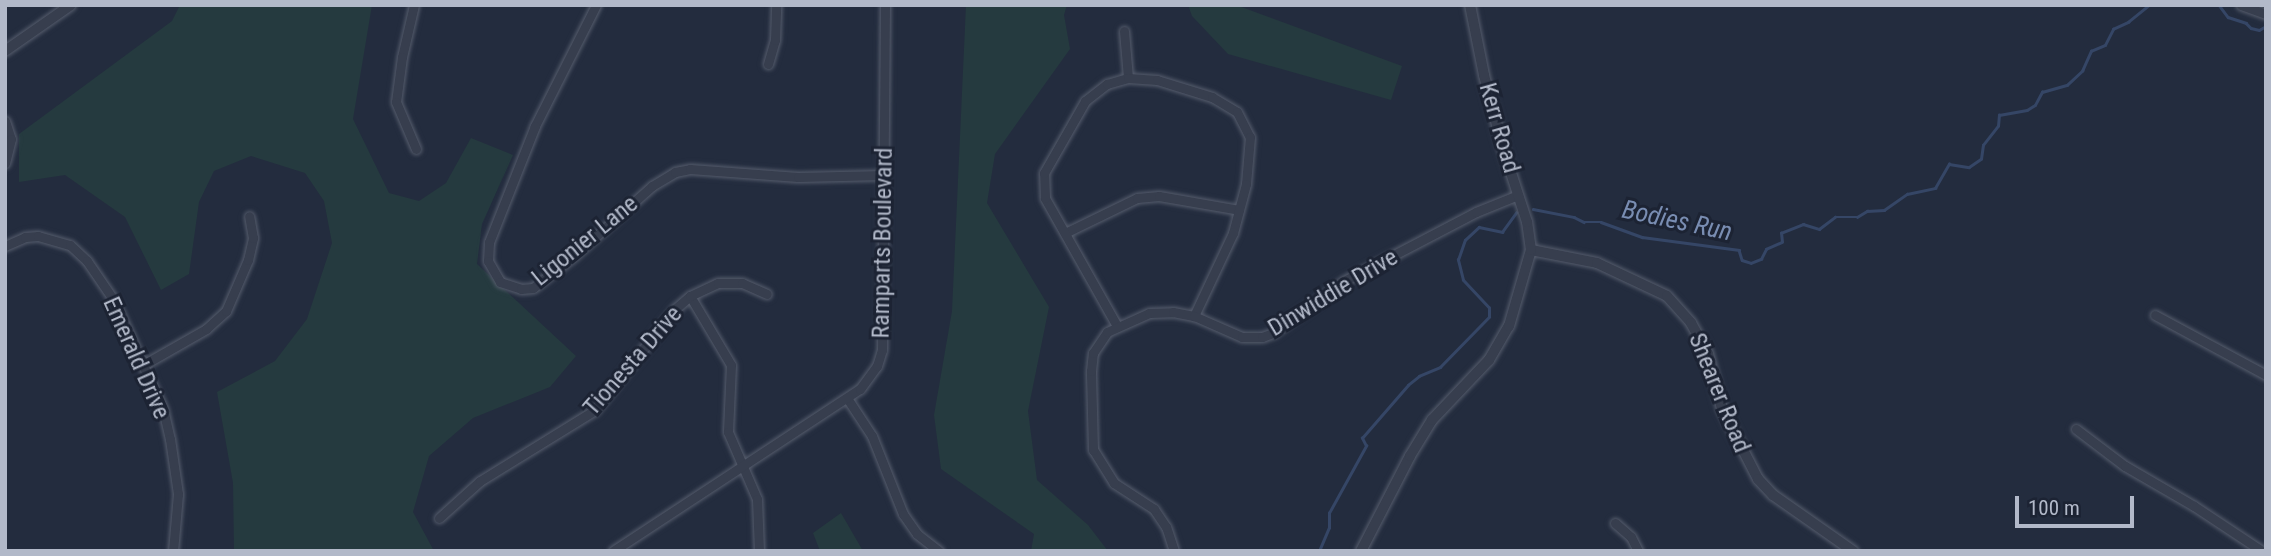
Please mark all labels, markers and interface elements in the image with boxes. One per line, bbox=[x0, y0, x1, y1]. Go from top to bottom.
street label: Kerr Road bbox=[1472, 80, 1526, 176]
street label: Ramparts Boulevard bbox=[867, 147, 899, 339]
street label: Ligonier Lane bbox=[526, 190, 644, 292]
water label: Bodies Run bbox=[1619, 194, 1735, 248]
street label: Dinwiddie Drive bbox=[1263, 243, 1403, 343]
street label: Emerald Drive bbox=[96, 293, 176, 423]
street label: Tionesta Drive bbox=[578, 300, 688, 422]
street label: Shearer Road bbox=[1682, 329, 1756, 457]
scale bar bbox=[2019, 482, 2138, 526]
text: 100 m bbox=[2028, 496, 2080, 520]

